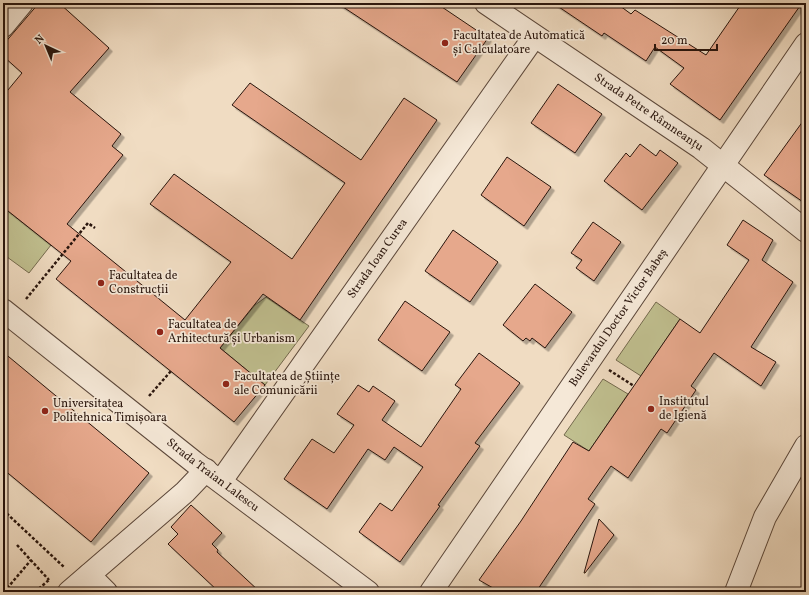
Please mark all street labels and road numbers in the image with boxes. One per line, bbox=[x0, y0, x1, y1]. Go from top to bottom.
street label: Strada Petre Râmneanțu bbox=[591, 70, 706, 155]
street label: Strada Ioan Curea bbox=[344, 215, 412, 302]
street label: Bulevardul Doctor Victor Babeș bbox=[566, 246, 671, 390]
street label: Strada Traian Lalescu bbox=[163, 435, 262, 516]

